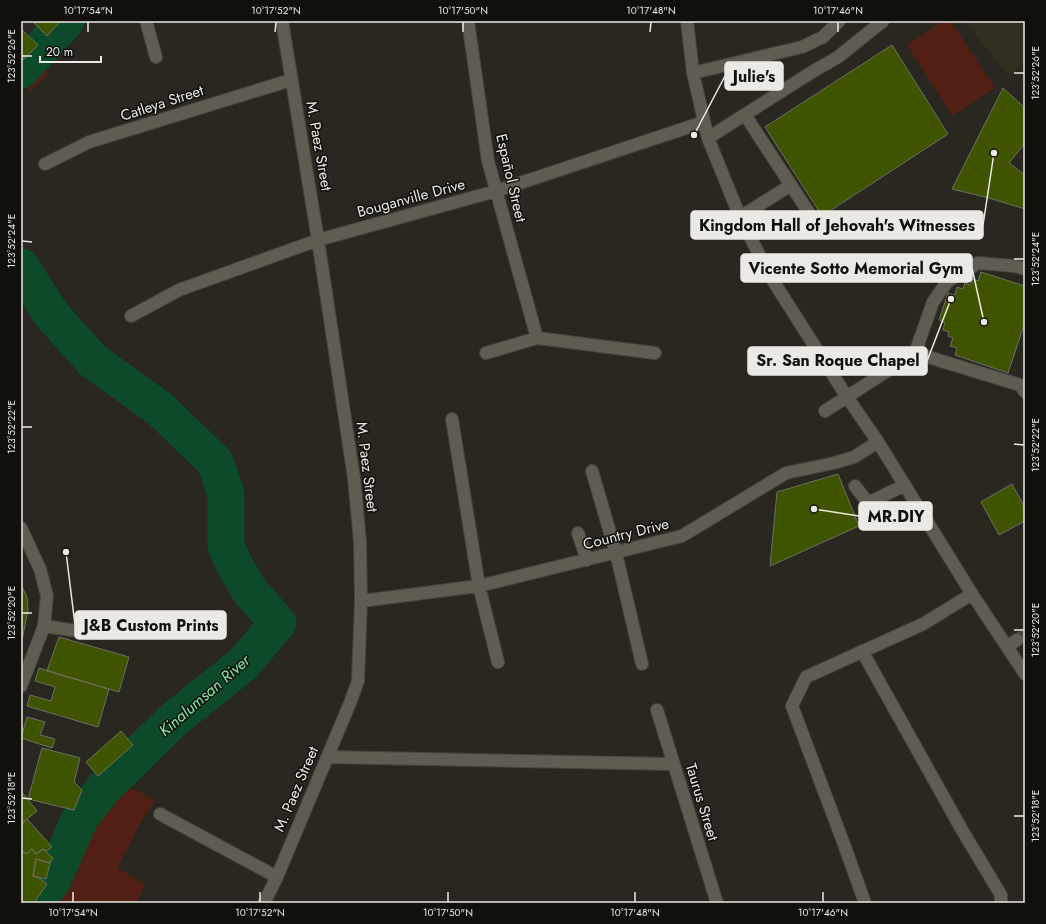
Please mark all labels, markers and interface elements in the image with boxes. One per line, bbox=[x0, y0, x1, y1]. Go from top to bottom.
text: 10°17'54"N bbox=[63, 3, 113, 18]
text: 10°17'52"N bbox=[251, 3, 301, 18]
text: 10°17'50"N bbox=[438, 3, 488, 18]
text: 10°17'48"N bbox=[626, 3, 676, 18]
text: 10°17'46"N bbox=[813, 3, 863, 18]
text: 123°52'26"E bbox=[4, 29, 19, 83]
scale bar bbox=[40, 38, 101, 64]
text: 20 m bbox=[46, 43, 73, 61]
text: 123°52'26"E bbox=[1028, 46, 1043, 100]
callout: Julie's bbox=[725, 62, 783, 90]
text: Julie's bbox=[730, 65, 775, 88]
street label: Catleya Street bbox=[118, 79, 207, 127]
street label: M. Paez Street bbox=[300, 99, 338, 193]
street label: Español Street bbox=[490, 132, 532, 225]
street label: Bouganville Drive bbox=[355, 173, 468, 223]
callout: Kingdom Hall of Jehovah's Witnesses bbox=[691, 211, 983, 239]
text: 123°52'24"E bbox=[4, 214, 19, 268]
text: Kingdom Hall of Jehovah's Witnesses bbox=[699, 214, 975, 237]
text: 123°52'24"E bbox=[1028, 232, 1043, 286]
callout: Vicente Sotto Memorial Gym bbox=[741, 254, 972, 282]
text: Vicente Sotto Memorial Gym bbox=[748, 257, 963, 280]
callout: Sr. San Roque Chapel bbox=[748, 347, 927, 375]
text: Sr. San Roque Chapel bbox=[756, 349, 920, 372]
text: 123°52'22"E bbox=[4, 400, 19, 454]
text: 123°52'22"E bbox=[1028, 418, 1043, 472]
street label: M. Paez Street bbox=[351, 421, 384, 514]
callout: MR.DIY bbox=[859, 502, 932, 530]
text: MR.DIY bbox=[867, 505, 925, 528]
street label: Country Drive bbox=[581, 513, 672, 555]
text: 123°52'20"E bbox=[4, 586, 19, 640]
text: 123°52'20"E bbox=[1028, 603, 1043, 657]
callout: J&B Custom Prints bbox=[75, 611, 226, 639]
text: J&B Custom Prints bbox=[80, 614, 219, 637]
water label: Kinalumsan River bbox=[154, 648, 256, 742]
street label: M. Paez Street bbox=[268, 743, 324, 835]
street label: Taurus Street bbox=[680, 761, 724, 844]
text: 123°52'18"E bbox=[4, 772, 19, 824]
text: 123°52'18"E bbox=[1028, 790, 1043, 842]
text: 10°17'54"N bbox=[48, 905, 98, 920]
text: 10°17'52"N bbox=[235, 905, 285, 920]
text: 10°17'50"N bbox=[423, 905, 473, 920]
text: 10°17'48"N bbox=[610, 905, 660, 920]
text: 10°17'46"N bbox=[798, 905, 848, 920]

